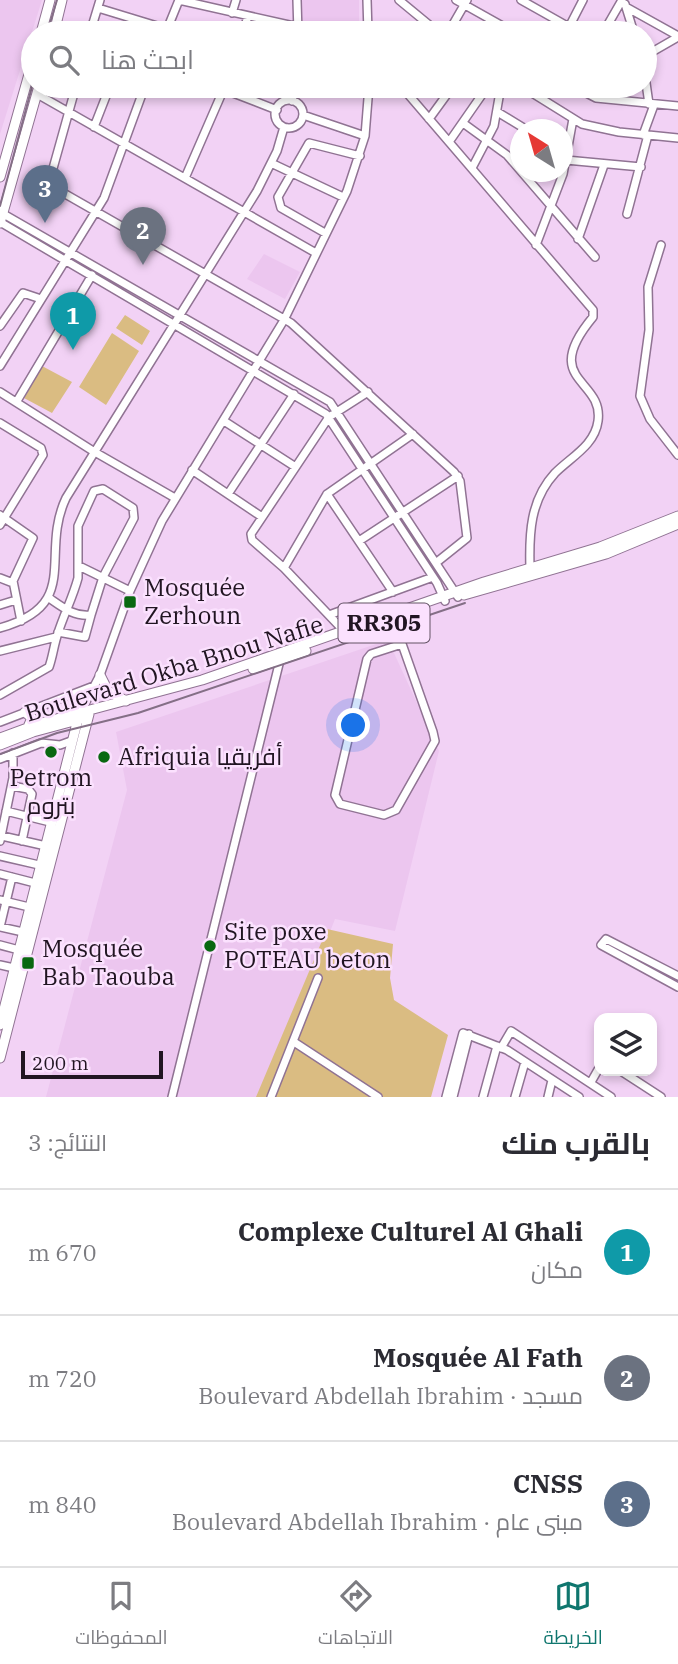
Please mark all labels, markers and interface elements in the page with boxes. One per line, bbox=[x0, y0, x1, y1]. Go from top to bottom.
search box bbox=[21, 21, 657, 98]
icon: search bbox=[45, 41, 83, 79]
text: ابحث هنا bbox=[101, 42, 194, 76]
north arrow bbox=[510, 119, 573, 182]
pin: 3 bbox=[22, 165, 68, 223]
pin: 2 bbox=[120, 207, 166, 265]
pin: 1 bbox=[50, 292, 96, 350]
place label: Mosquée Zerhoun bbox=[144, 571, 245, 631]
marker: Mosquée Zerhoun bbox=[122, 594, 138, 610]
road number: RR305 bbox=[338, 604, 430, 642]
street label: Boulevard Okba Bnou Nafie bbox=[21, 607, 327, 729]
your location bbox=[336, 708, 370, 742]
place label: Afriquia أفريقيا bbox=[118, 740, 282, 772]
marker: Petrom بتروم bbox=[43, 744, 59, 760]
marker: Afriquia أفريقيا bbox=[96, 749, 112, 765]
place label: Petrom بتروم bbox=[10, 761, 93, 822]
place label: Site poxe POTEAU beton bbox=[224, 915, 391, 975]
place label: Mosquée Bab Taouba bbox=[42, 932, 175, 992]
marker: Site poxe POTEAU beton bbox=[202, 938, 218, 954]
marker: Mosquée Bab Taouba bbox=[20, 955, 36, 971]
map controls bbox=[594, 1013, 657, 1076]
button: layers bbox=[594, 1013, 657, 1076]
scale bar bbox=[21, 1048, 163, 1080]
text: 200 m bbox=[32, 1051, 89, 1075]
text: بالقرب منك bbox=[502, 1123, 650, 1162]
text: النتائج: 3 bbox=[28, 1127, 107, 1157]
text: Complexe Culturel Al Ghali bbox=[238, 1214, 583, 1248]
text: 670 m bbox=[28, 1237, 97, 1267]
text: 1 bbox=[620, 1237, 634, 1267]
text: مكان bbox=[531, 1254, 583, 1284]
text: Mosquée Al Fath bbox=[373, 1340, 583, 1374]
text: 720 m bbox=[28, 1363, 97, 1393]
text: 2 bbox=[620, 1363, 634, 1393]
text: مسجد · Boulevard Abdellah Ibrahim bbox=[198, 1380, 583, 1410]
text: CNSS bbox=[513, 1466, 583, 1500]
text: 840 m bbox=[28, 1489, 97, 1519]
text: 3 bbox=[620, 1489, 634, 1519]
text: مبنى عام · Boulevard Abdellah Ibrahim bbox=[172, 1506, 583, 1536]
tab: المحفوظات bbox=[75, 1577, 168, 1655]
tab: الاتجاهات bbox=[318, 1577, 393, 1655]
tab: الخريطة bbox=[544, 1577, 603, 1655]

